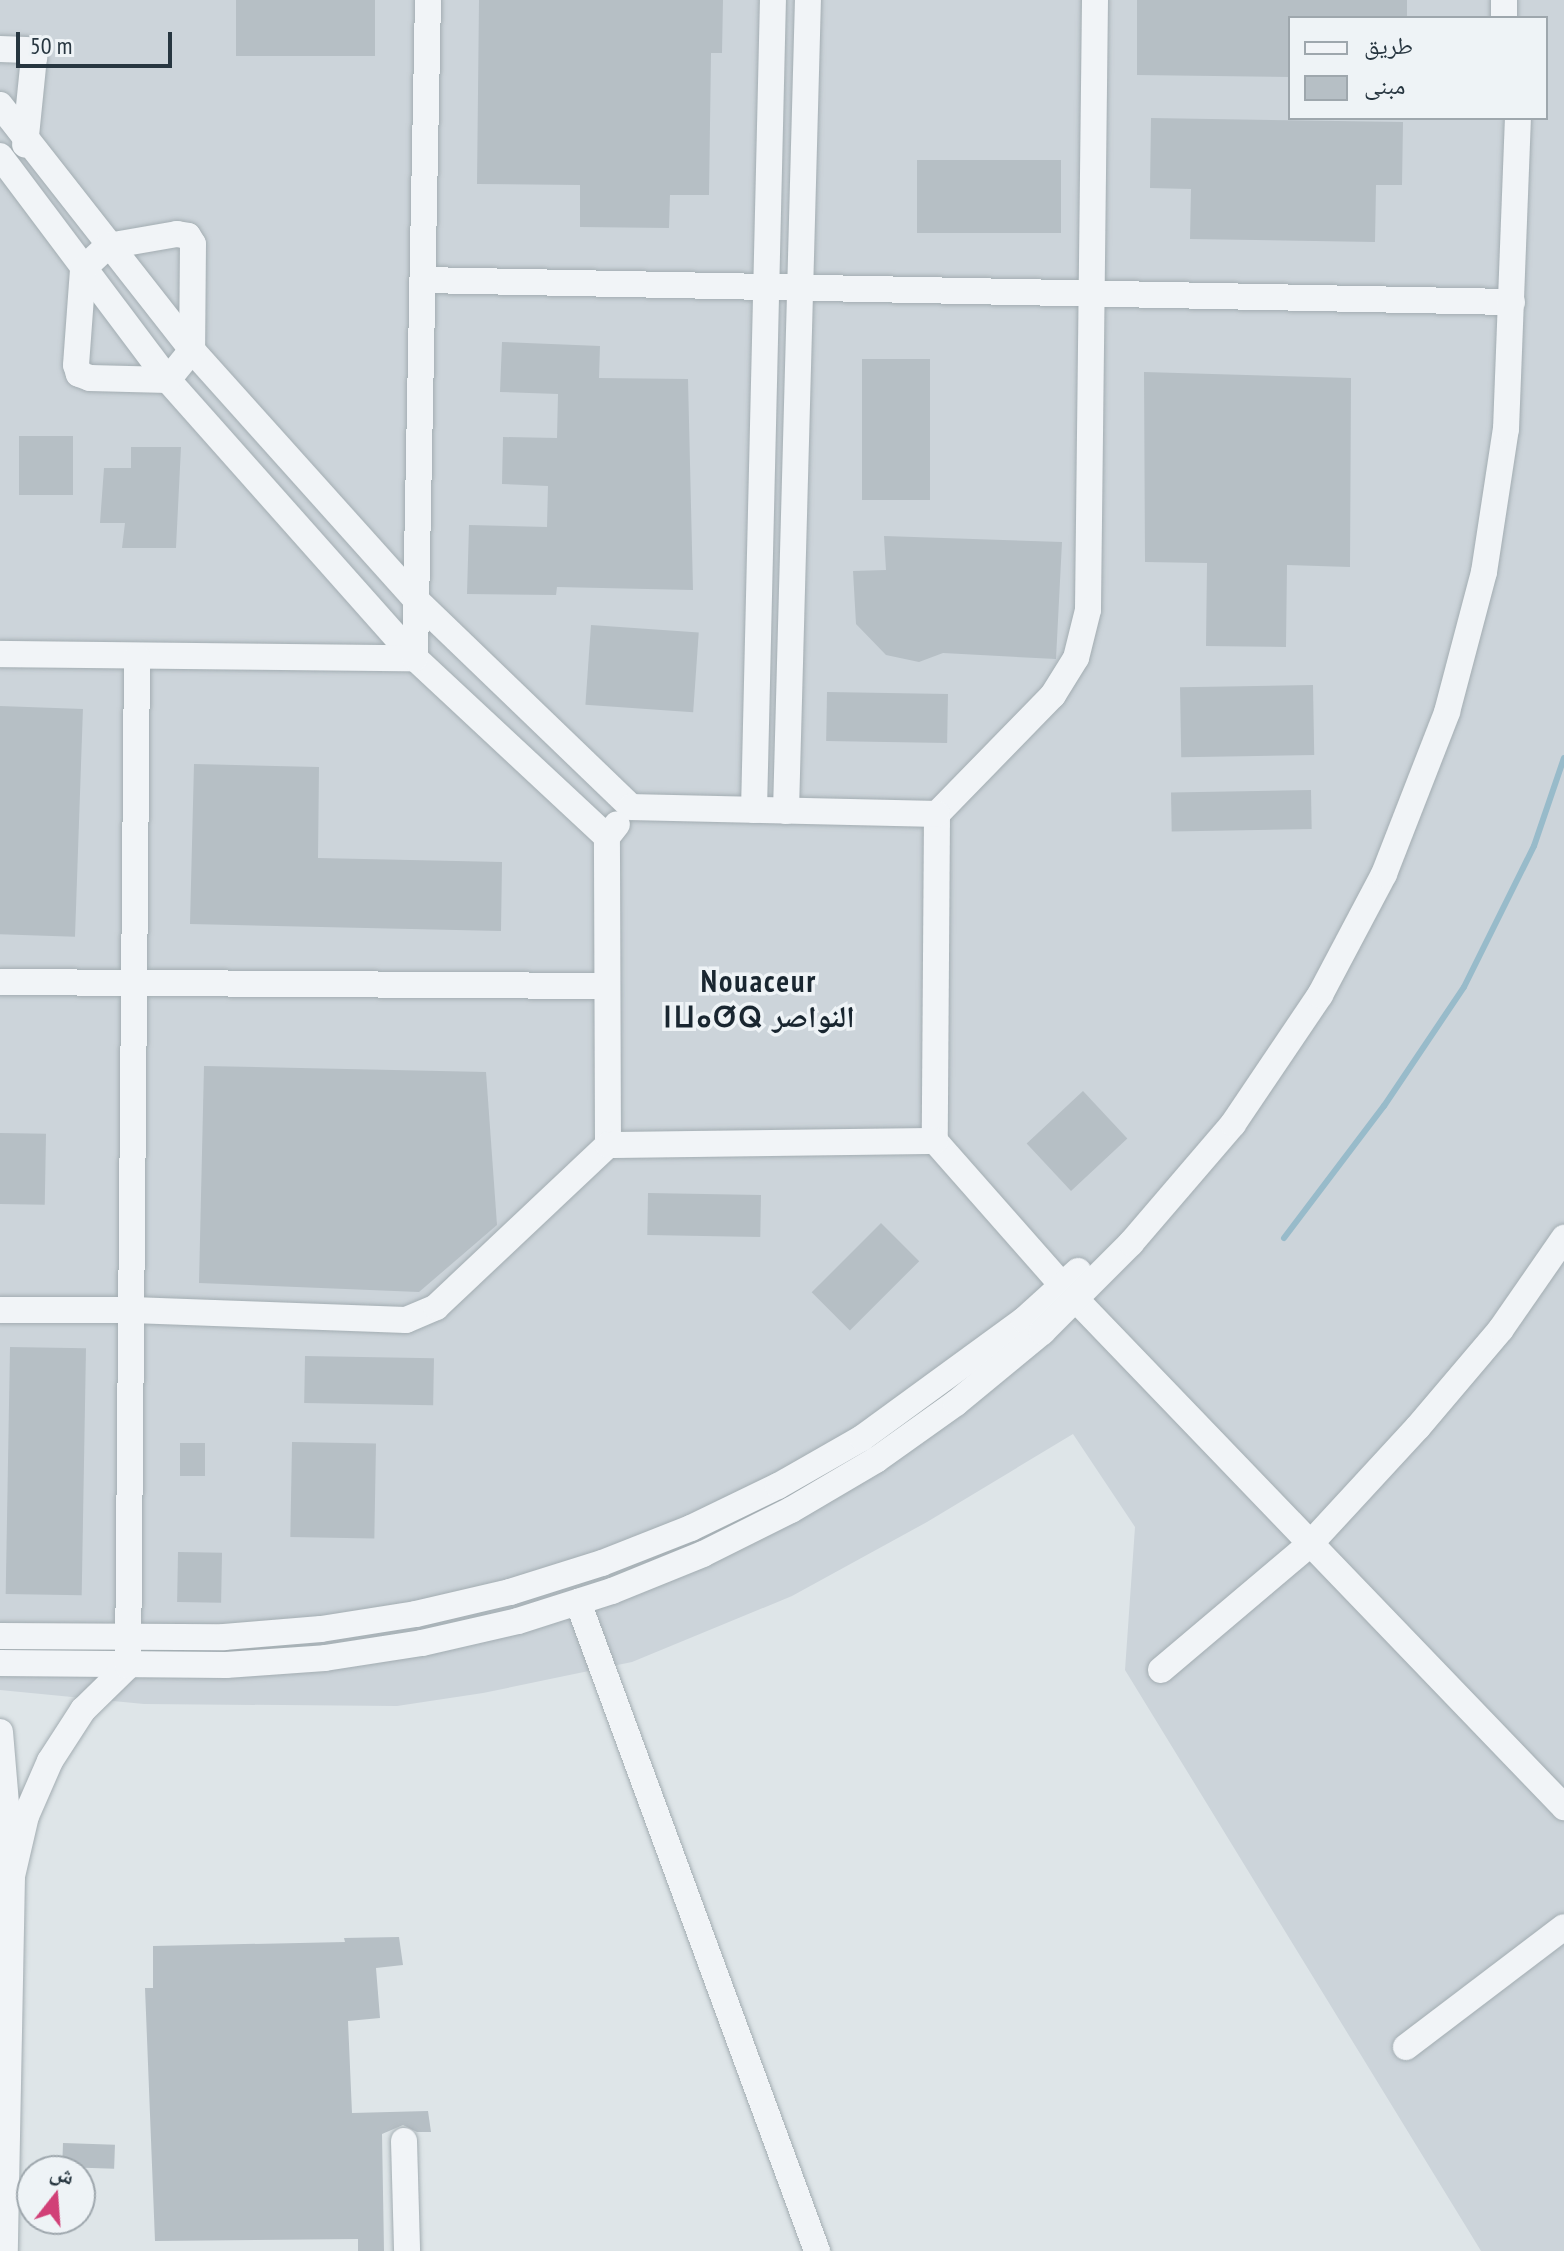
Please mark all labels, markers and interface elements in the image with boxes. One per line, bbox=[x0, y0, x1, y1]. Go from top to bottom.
scale bar bbox=[20, 16, 176, 66]
legend bbox=[1288, 16, 1548, 120]
text: 50 m bbox=[30, 30, 72, 61]
text: طريق bbox=[1364, 30, 1413, 61]
text: مبنى bbox=[1364, 70, 1405, 101]
district label: Nouaceur ⵏⵡⴰⵚⵕ النواصر bbox=[669, 963, 849, 1034]
north arrow bbox=[16, 2155, 96, 2235]
text: ش bbox=[47, 2157, 78, 2191]

